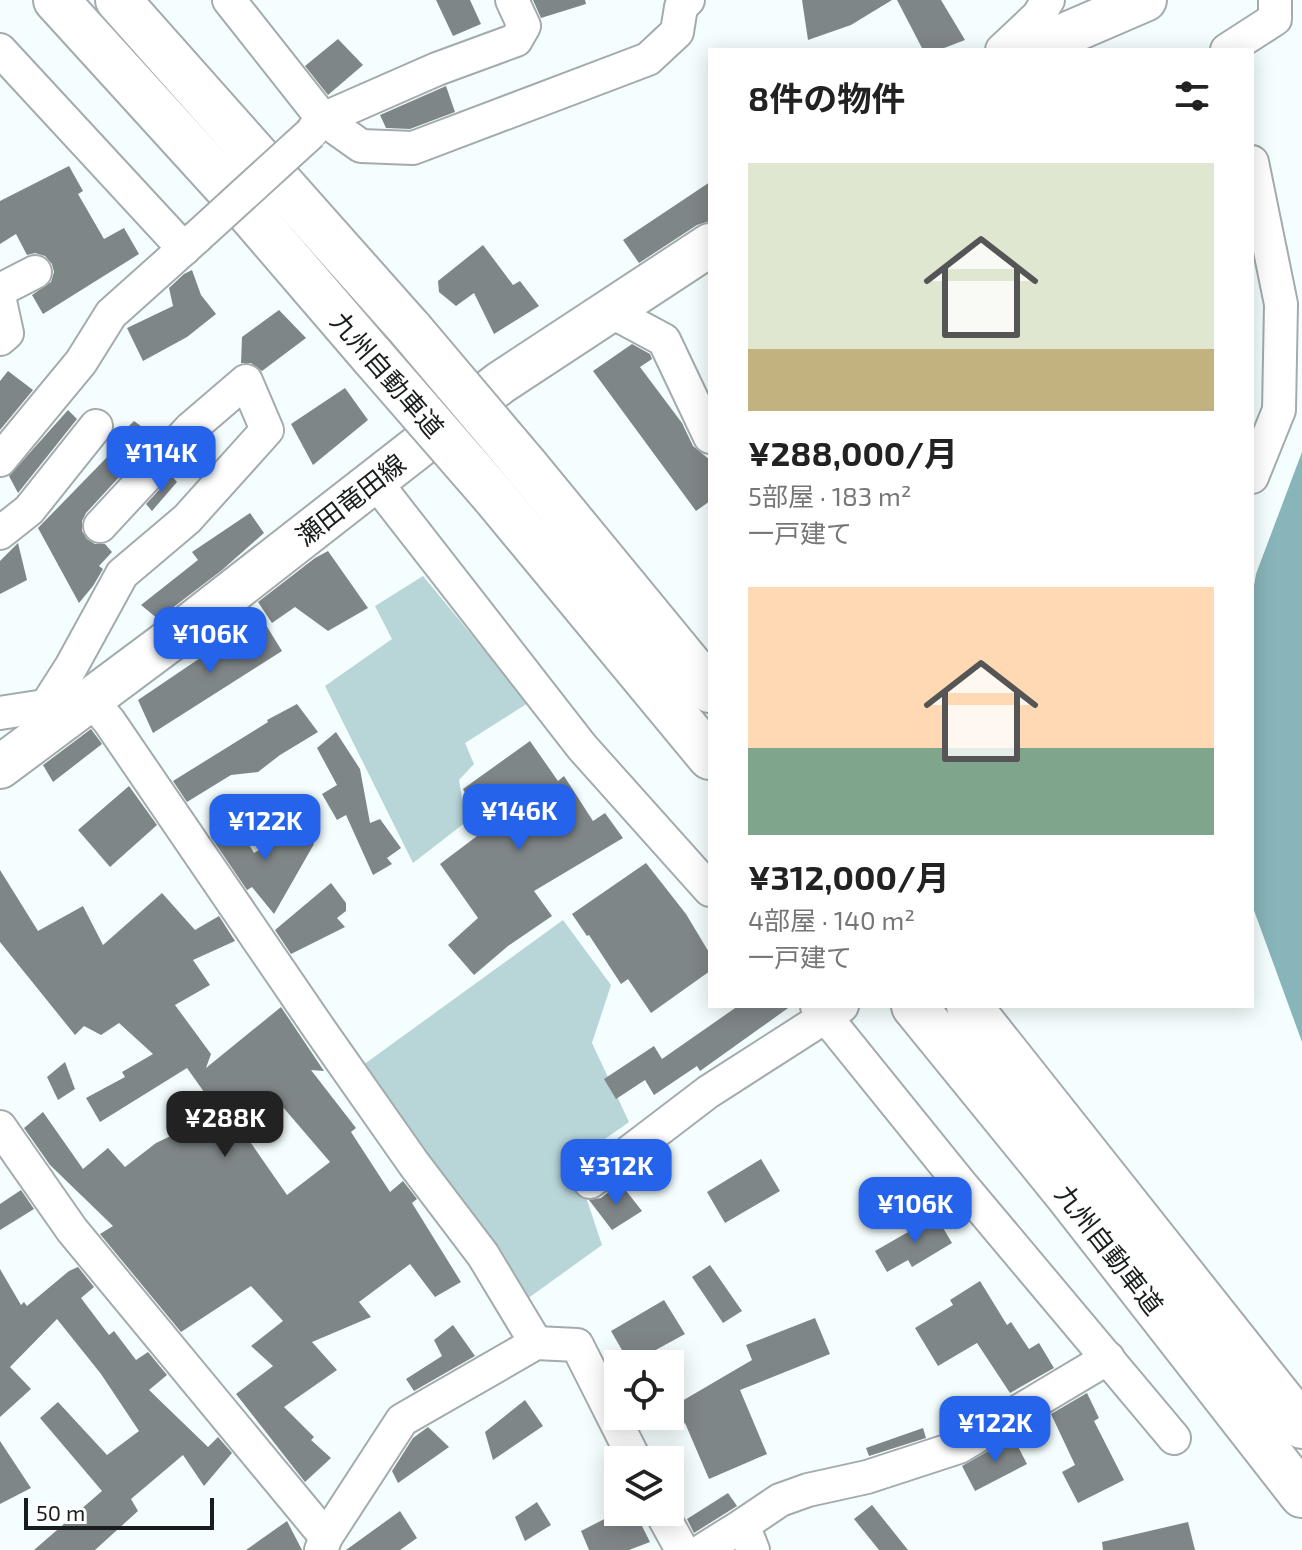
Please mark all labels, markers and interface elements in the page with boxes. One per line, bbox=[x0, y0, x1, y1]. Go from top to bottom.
icon: filters bbox=[1170, 74, 1214, 118]
text: 8件の物件 bbox=[748, 77, 905, 118]
icon: home bbox=[909, 215, 1053, 359]
street label: 九州自動車道 bbox=[325, 305, 451, 443]
pin: ¥114K bbox=[105, 426, 217, 494]
text: ¥288,000/月 bbox=[748, 432, 958, 473]
text: ¥114K bbox=[125, 436, 197, 467]
street label: 瀬田竜田線 bbox=[289, 447, 411, 551]
text: 5部屋 · 183 m² bbox=[748, 480, 912, 511]
text: 一戸建て bbox=[748, 517, 852, 548]
pin: ¥106K bbox=[154, 607, 266, 675]
text: ¥106K bbox=[172, 617, 248, 648]
icon: home bbox=[909, 639, 1053, 783]
pin: ¥146K bbox=[463, 784, 575, 852]
pin: ¥122K bbox=[209, 794, 321, 862]
text: ¥146K bbox=[481, 794, 557, 825]
text: ¥122K bbox=[227, 804, 303, 835]
text: ¥312,000/月 bbox=[748, 856, 950, 897]
text: 4部屋 · 140 m² bbox=[748, 904, 915, 935]
text: 一戸建て bbox=[748, 941, 852, 972]
pin: ¥288K bbox=[169, 1091, 281, 1159]
text: ¥288K bbox=[184, 1101, 266, 1132]
pin: ¥312K bbox=[560, 1139, 672, 1207]
text: ¥312K bbox=[579, 1149, 653, 1180]
pin: ¥106K bbox=[859, 1177, 971, 1245]
street label: 九州自動車道 bbox=[1050, 1178, 1170, 1320]
text: ¥106K bbox=[877, 1187, 953, 1218]
map controls bbox=[604, 1350, 684, 1526]
button: locate bbox=[604, 1350, 684, 1430]
pin: ¥122K bbox=[939, 1396, 1051, 1464]
text: ¥122K bbox=[957, 1406, 1033, 1437]
button: layers bbox=[604, 1446, 684, 1526]
scale bar bbox=[24, 1494, 214, 1530]
text: 50 m bbox=[36, 1499, 85, 1525]

